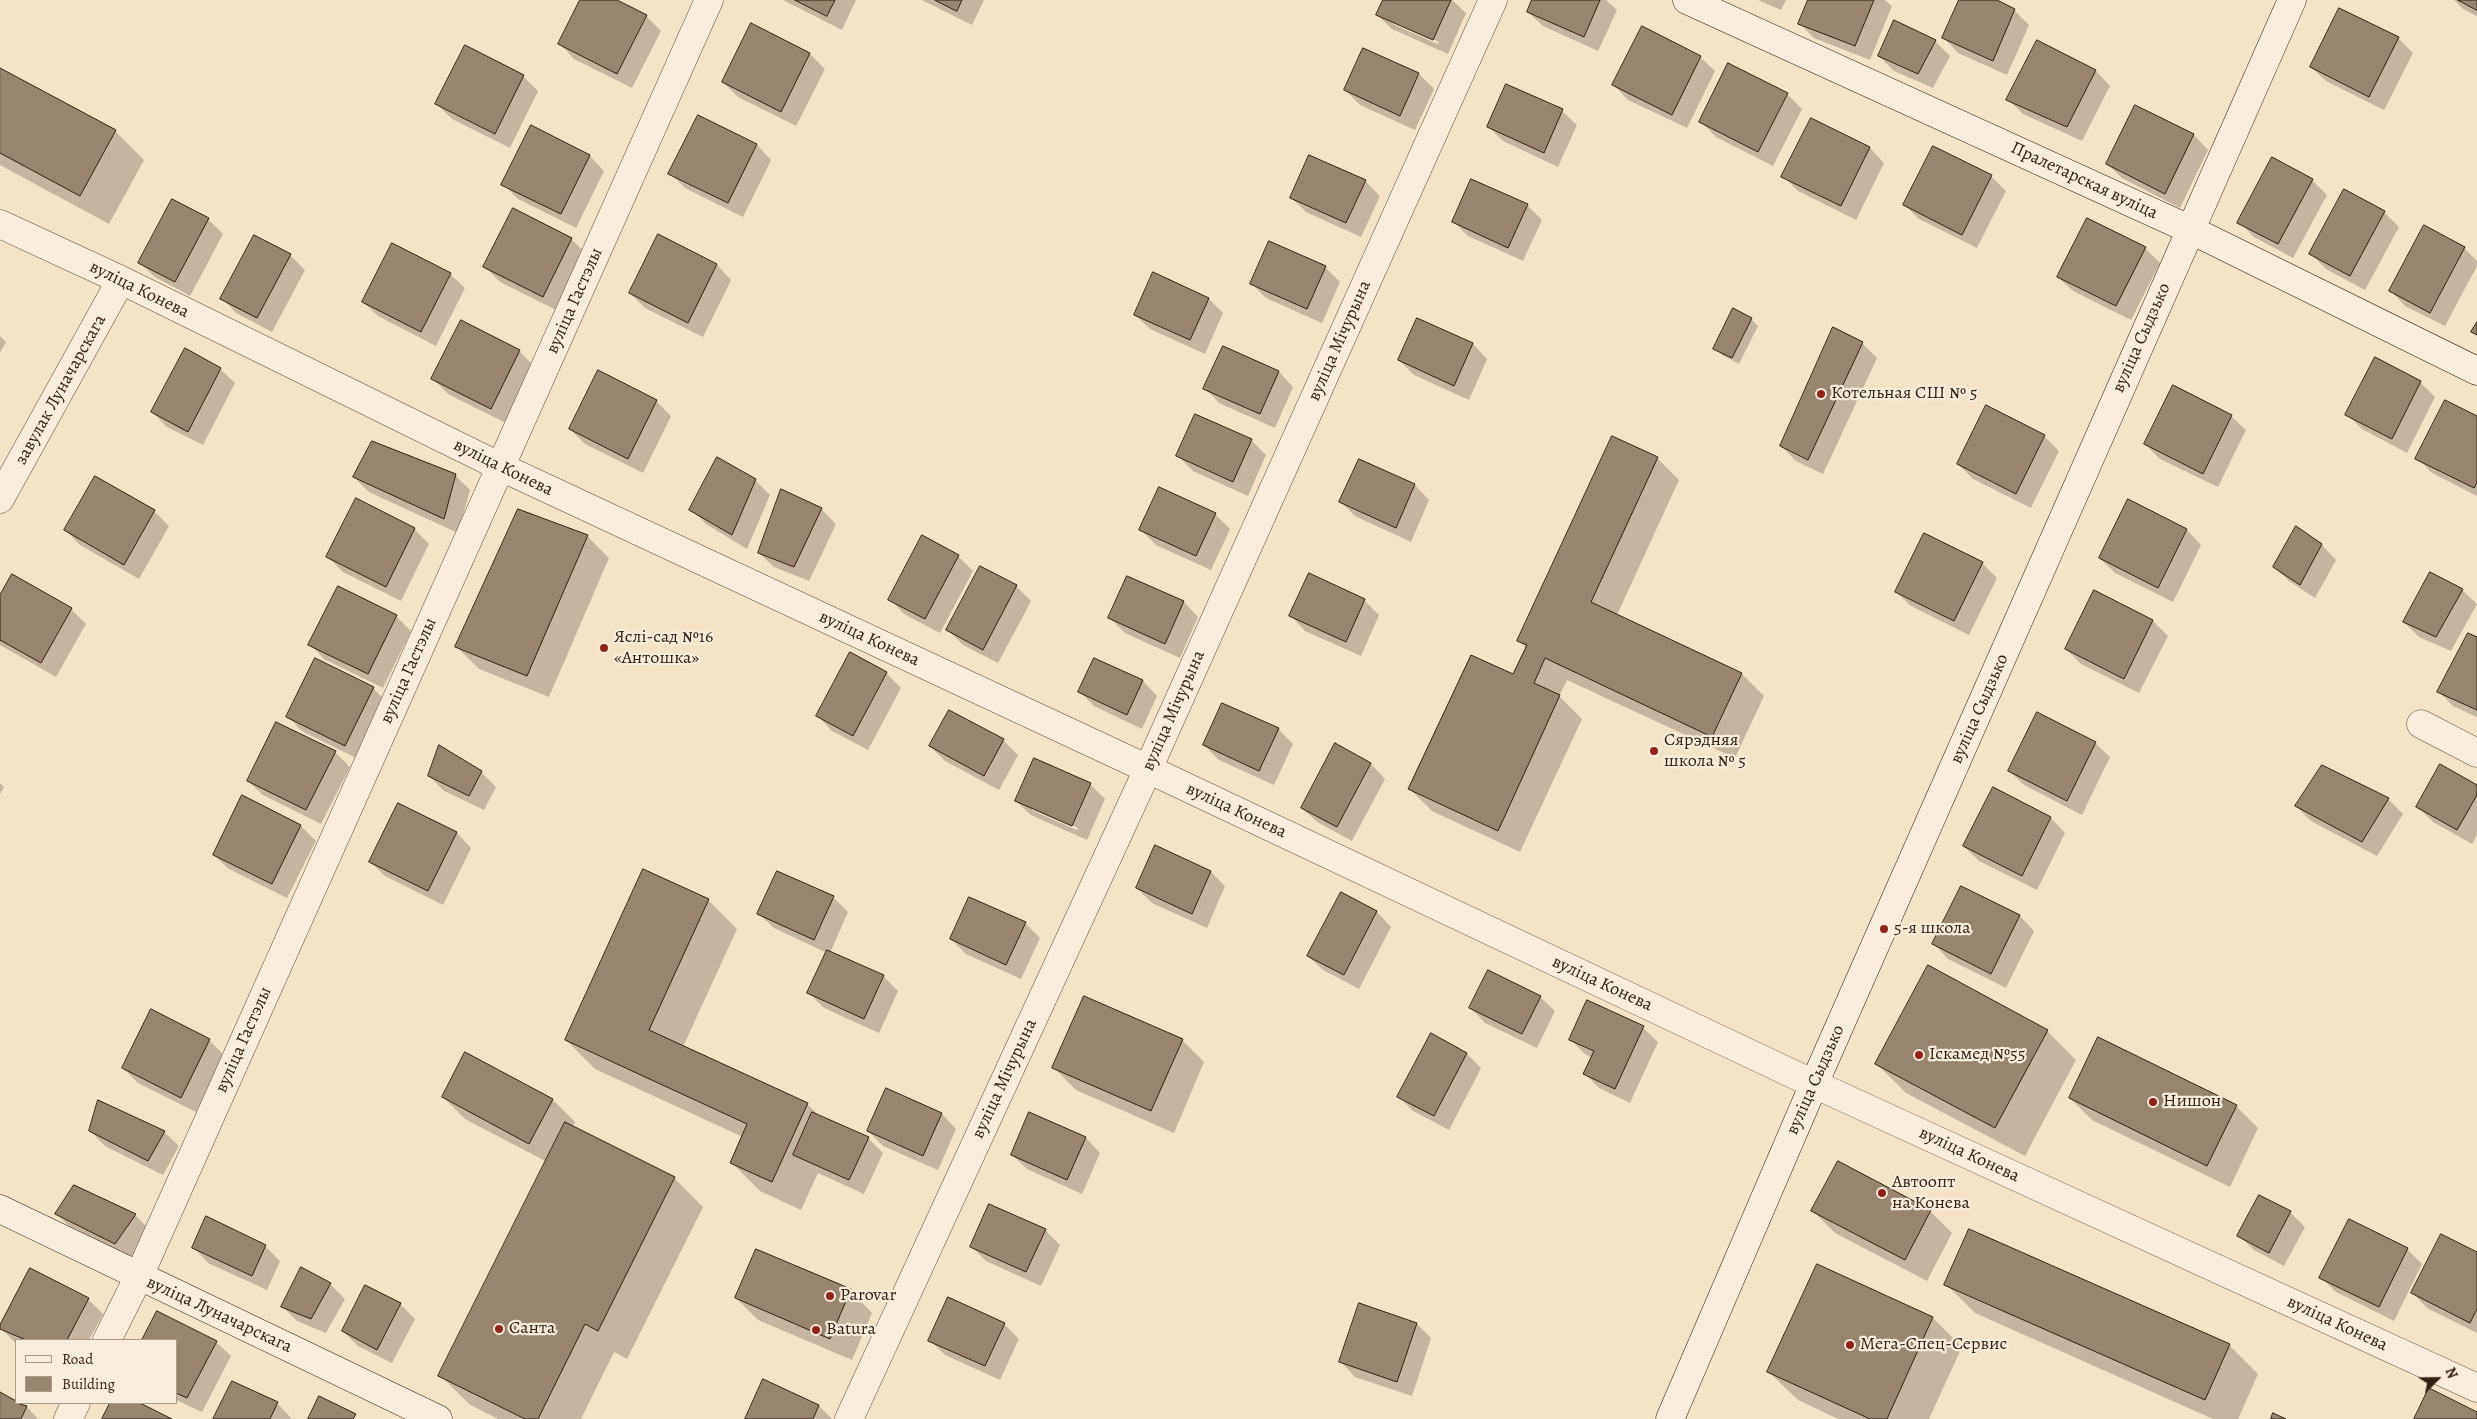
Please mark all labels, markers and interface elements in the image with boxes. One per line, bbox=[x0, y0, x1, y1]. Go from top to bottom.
street label: Пралетарская вуліца bbox=[2007, 137, 2161, 225]
street label: вуліца Гастэлы bbox=[542, 245, 608, 357]
street label: вуліца Конева bbox=[86, 257, 192, 323]
street label: вуліца Мічурына bbox=[1304, 277, 1376, 405]
street label: вуліца Сыдзько bbox=[2108, 280, 2176, 396]
street label: завулак Луначарскага bbox=[11, 311, 111, 469]
place label: Котельная СШ № 5 bbox=[1831, 383, 1978, 405]
marker: Котельная СШ № 5 bbox=[1815, 388, 1827, 400]
street label: вуліца Конева bbox=[450, 435, 556, 501]
street label: вуліца Конева bbox=[815, 606, 923, 672]
street label: вуліца Гастэлы bbox=[376, 615, 442, 727]
place label: Яслі-сад №16 «Антошка» bbox=[614, 627, 713, 670]
marker: Яслі-сад №16 «Антошка» bbox=[598, 642, 610, 654]
street label: вуліца Мічурына bbox=[1138, 647, 1210, 775]
street label: вуліца Сыдзько bbox=[1946, 651, 2014, 767]
place label: Сярэдняя школа № 5 bbox=[1664, 730, 1746, 772]
marker: Сярэдняя школа № 5 bbox=[1648, 745, 1660, 757]
street label: вуліца Конева bbox=[1182, 778, 1290, 844]
place label: 5-я школа bbox=[1894, 918, 1971, 940]
marker: 5-я школа bbox=[1878, 923, 1890, 935]
street label: вуліца Конева bbox=[1548, 951, 1656, 1017]
street label: вуліца Гастэлы bbox=[211, 984, 277, 1096]
street label: вуліца Мічурына bbox=[968, 1016, 1042, 1142]
street label: вуліца Сыдзько bbox=[1782, 1022, 1850, 1138]
place label: Іскамед №55 bbox=[1929, 1044, 2025, 1066]
marker: Іскамед №55 bbox=[1913, 1049, 1925, 1061]
place label: Нишон bbox=[2163, 1091, 2221, 1113]
marker: Нишон bbox=[2147, 1096, 2159, 1108]
street label: вуліца Конева bbox=[1915, 1122, 2023, 1188]
place label: Автоопт на Конева bbox=[1892, 1172, 1970, 1214]
marker: Автоопт на Конева bbox=[1876, 1187, 1888, 1199]
street label: вуліца Луначарскага bbox=[143, 1272, 295, 1358]
place label: Parovar bbox=[840, 1285, 896, 1307]
marker: Parovar bbox=[824, 1290, 836, 1302]
street label: вуліца Конева bbox=[2283, 1291, 2391, 1357]
place label: Санта bbox=[509, 1318, 555, 1340]
place label: Batura bbox=[826, 1319, 876, 1341]
marker: Санта bbox=[493, 1323, 505, 1335]
marker: Batura bbox=[810, 1324, 822, 1336]
place label: Мега-Спец-Сервис bbox=[1860, 1334, 2007, 1356]
legend bbox=[15, 1339, 178, 1404]
marker: Мега-Спец-Сервис bbox=[1844, 1339, 1856, 1351]
text: Road bbox=[62, 1349, 93, 1369]
north arrow bbox=[2412, 1354, 2462, 1404]
text: N bbox=[2441, 1365, 2462, 1381]
text: Building bbox=[62, 1374, 115, 1394]

